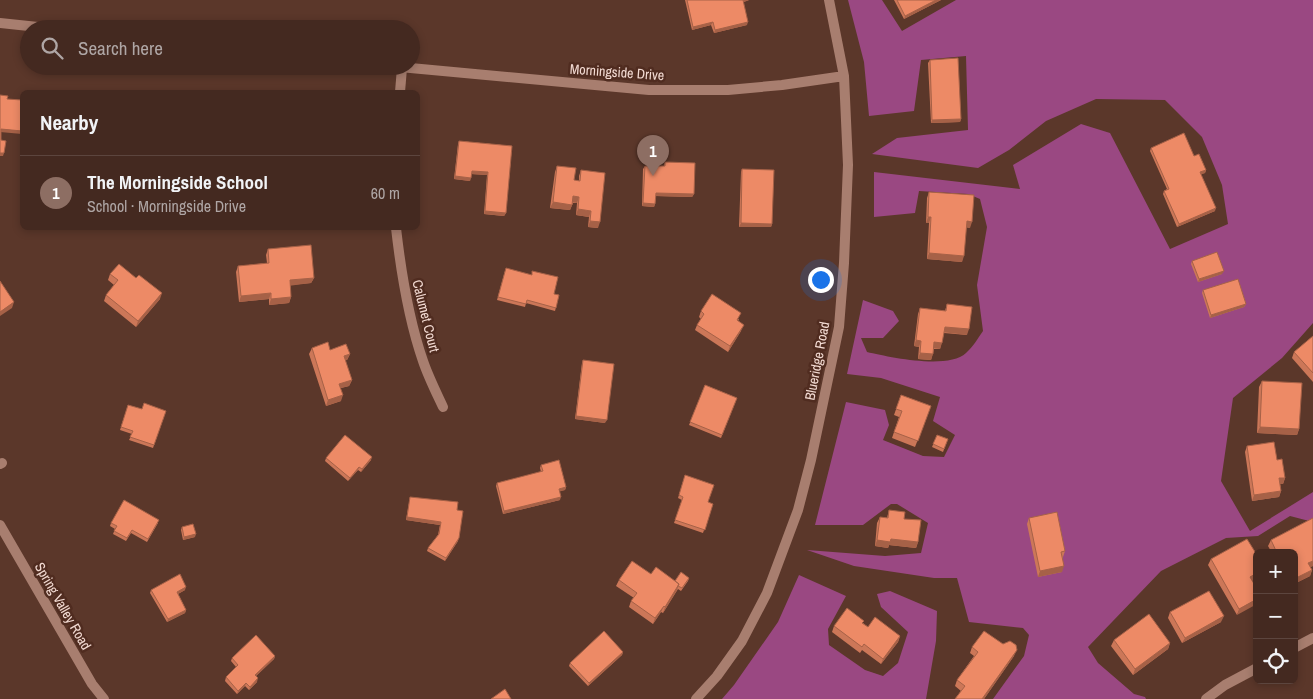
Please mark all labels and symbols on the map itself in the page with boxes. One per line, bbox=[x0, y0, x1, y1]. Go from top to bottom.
street label: Morningside Drive bbox=[569, 60, 665, 84]
pin: 1 bbox=[637, 135, 669, 176]
your location bbox=[808, 267, 834, 293]
street label: Calumet Court bbox=[408, 278, 444, 354]
street label: Blueridge Road bbox=[801, 320, 833, 402]
street label: Spring Valley Road bbox=[31, 559, 95, 653]

